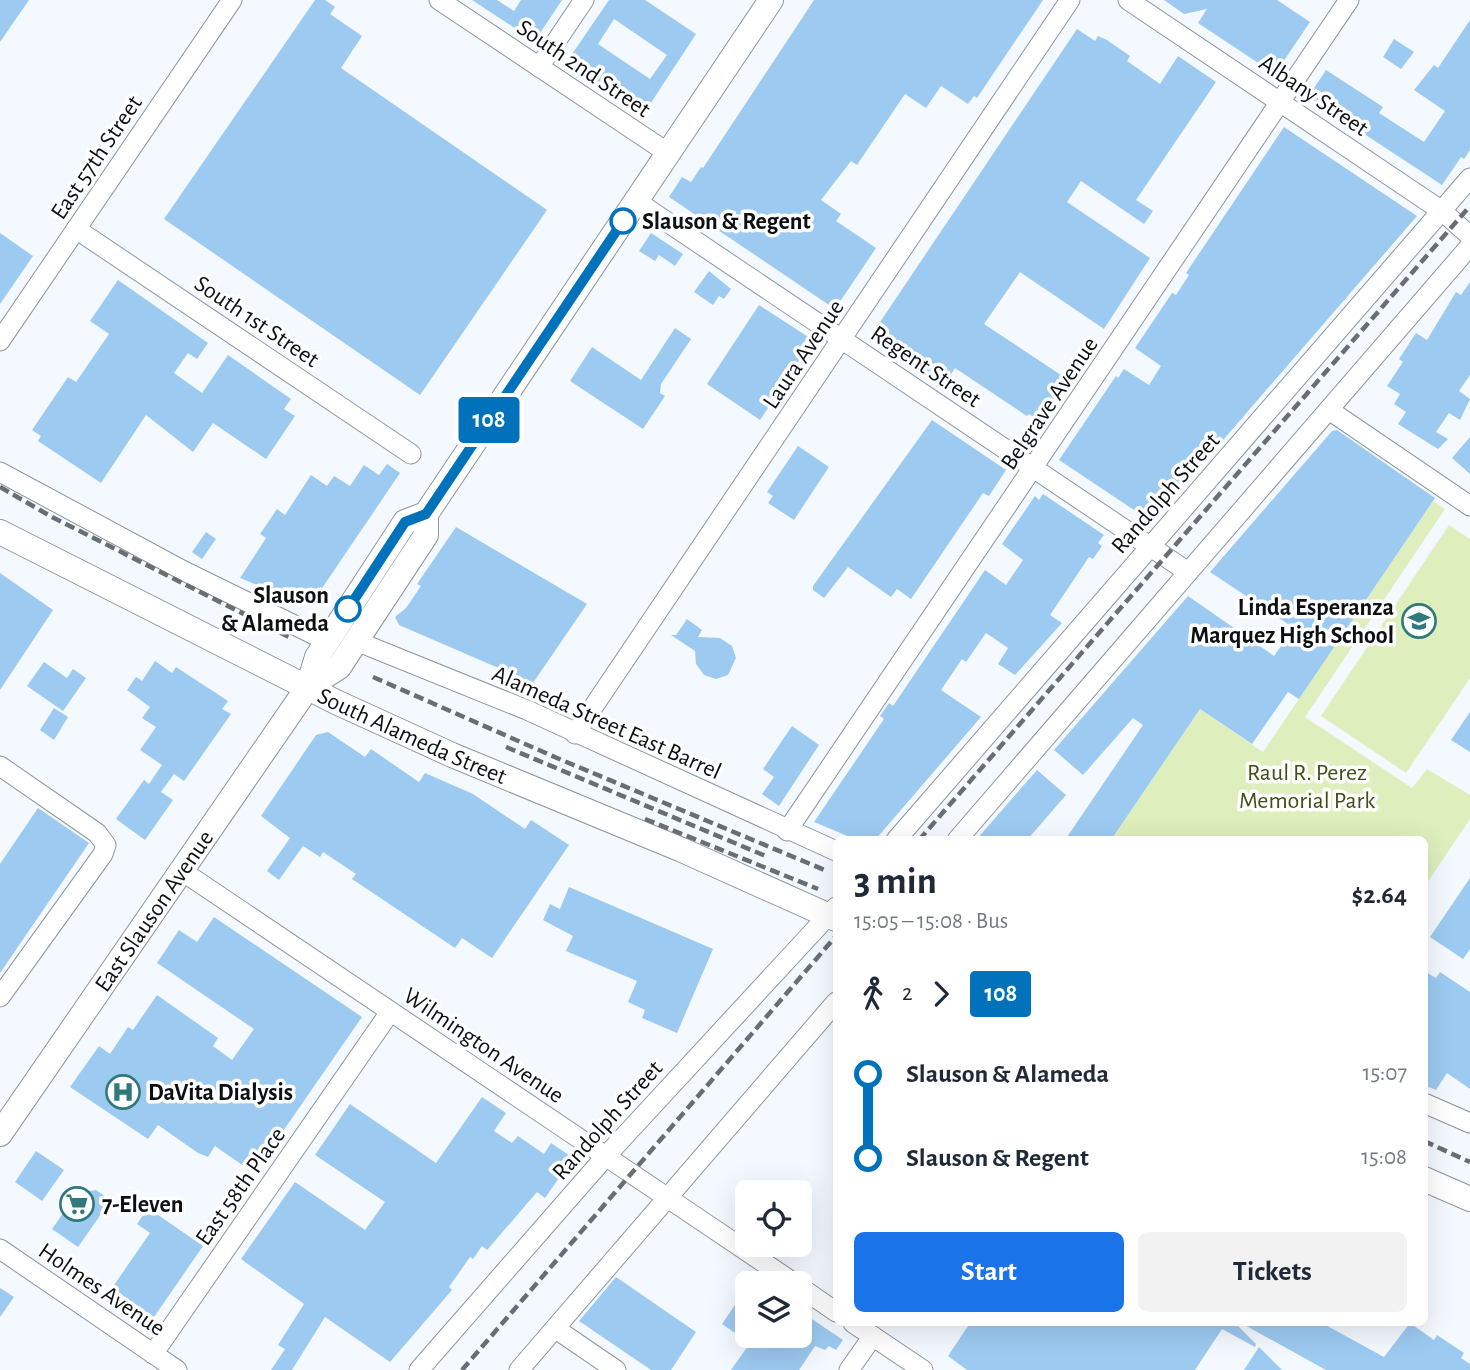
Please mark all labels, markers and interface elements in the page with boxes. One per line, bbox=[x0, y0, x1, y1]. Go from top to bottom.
street label: South 2nd Street bbox=[512, 15, 655, 122]
street label: Albany Street bbox=[1255, 51, 1373, 141]
street label: East 57th Street bbox=[47, 91, 147, 224]
marker: Slauson & Regent bbox=[610, 208, 636, 234]
place label: Slauson & Regent bbox=[642, 210, 811, 234]
street label: South 1st Street bbox=[190, 272, 323, 372]
street label: Laura Avenue bbox=[759, 296, 849, 413]
street label: Regent Street bbox=[866, 322, 985, 412]
street label: Belgrave Avenue bbox=[997, 333, 1103, 474]
line badge: 108 bbox=[449, 397, 529, 443]
text: 108 bbox=[473, 408, 505, 432]
street label: Randolph Street bbox=[1107, 428, 1225, 559]
place label: Slauson & Alameda bbox=[221, 584, 329, 636]
marker: Slauson & Alameda bbox=[335, 596, 361, 622]
place label: Linda Esperanza Marquez High School bbox=[1190, 596, 1394, 648]
school or university icon: Linda Esperanza Marquez High School bbox=[1400, 602, 1438, 640]
street label: Alameda Street East Barrel bbox=[489, 662, 725, 784]
street label: South Alameda Street bbox=[314, 684, 510, 789]
park label: Raul R. Perez Memorial Park bbox=[1239, 761, 1375, 813]
street label: East Slauson Avenue bbox=[91, 826, 218, 996]
text: 3 min bbox=[854, 863, 937, 901]
text: $2.64 bbox=[1351, 882, 1407, 908]
text: 15:05 – 15:08 · Bus bbox=[854, 910, 1008, 933]
icon: walk bbox=[854, 975, 892, 1013]
icon: forward bbox=[922, 975, 960, 1013]
text: 2 bbox=[902, 982, 912, 1005]
text: 108 bbox=[984, 982, 1017, 1006]
street label: Wilmington Avenue bbox=[399, 983, 568, 1108]
street label: Randolph Street bbox=[548, 1056, 668, 1185]
text: Slauson & Alameda bbox=[906, 1061, 1109, 1087]
text: 15:07 bbox=[1362, 1062, 1407, 1085]
hospital icon: DaVita Dialysis bbox=[104, 1073, 142, 1111]
place label: DaVita Dialysis bbox=[148, 1081, 293, 1105]
street label: East 58th Place bbox=[191, 1123, 290, 1250]
text: Slauson & Regent bbox=[906, 1145, 1089, 1171]
text: 15:08 bbox=[1361, 1146, 1407, 1169]
map controls bbox=[735, 1180, 812, 1348]
button: locate bbox=[735, 1180, 812, 1257]
supermarket icon: 7-Eleven bbox=[58, 1185, 96, 1223]
place label: 7-Eleven bbox=[102, 1193, 183, 1217]
button: Start bbox=[854, 1232, 1124, 1312]
button: Tickets bbox=[1138, 1232, 1407, 1312]
street label: Holmes Avenue bbox=[34, 1239, 169, 1341]
button: layers bbox=[735, 1271, 812, 1348]

